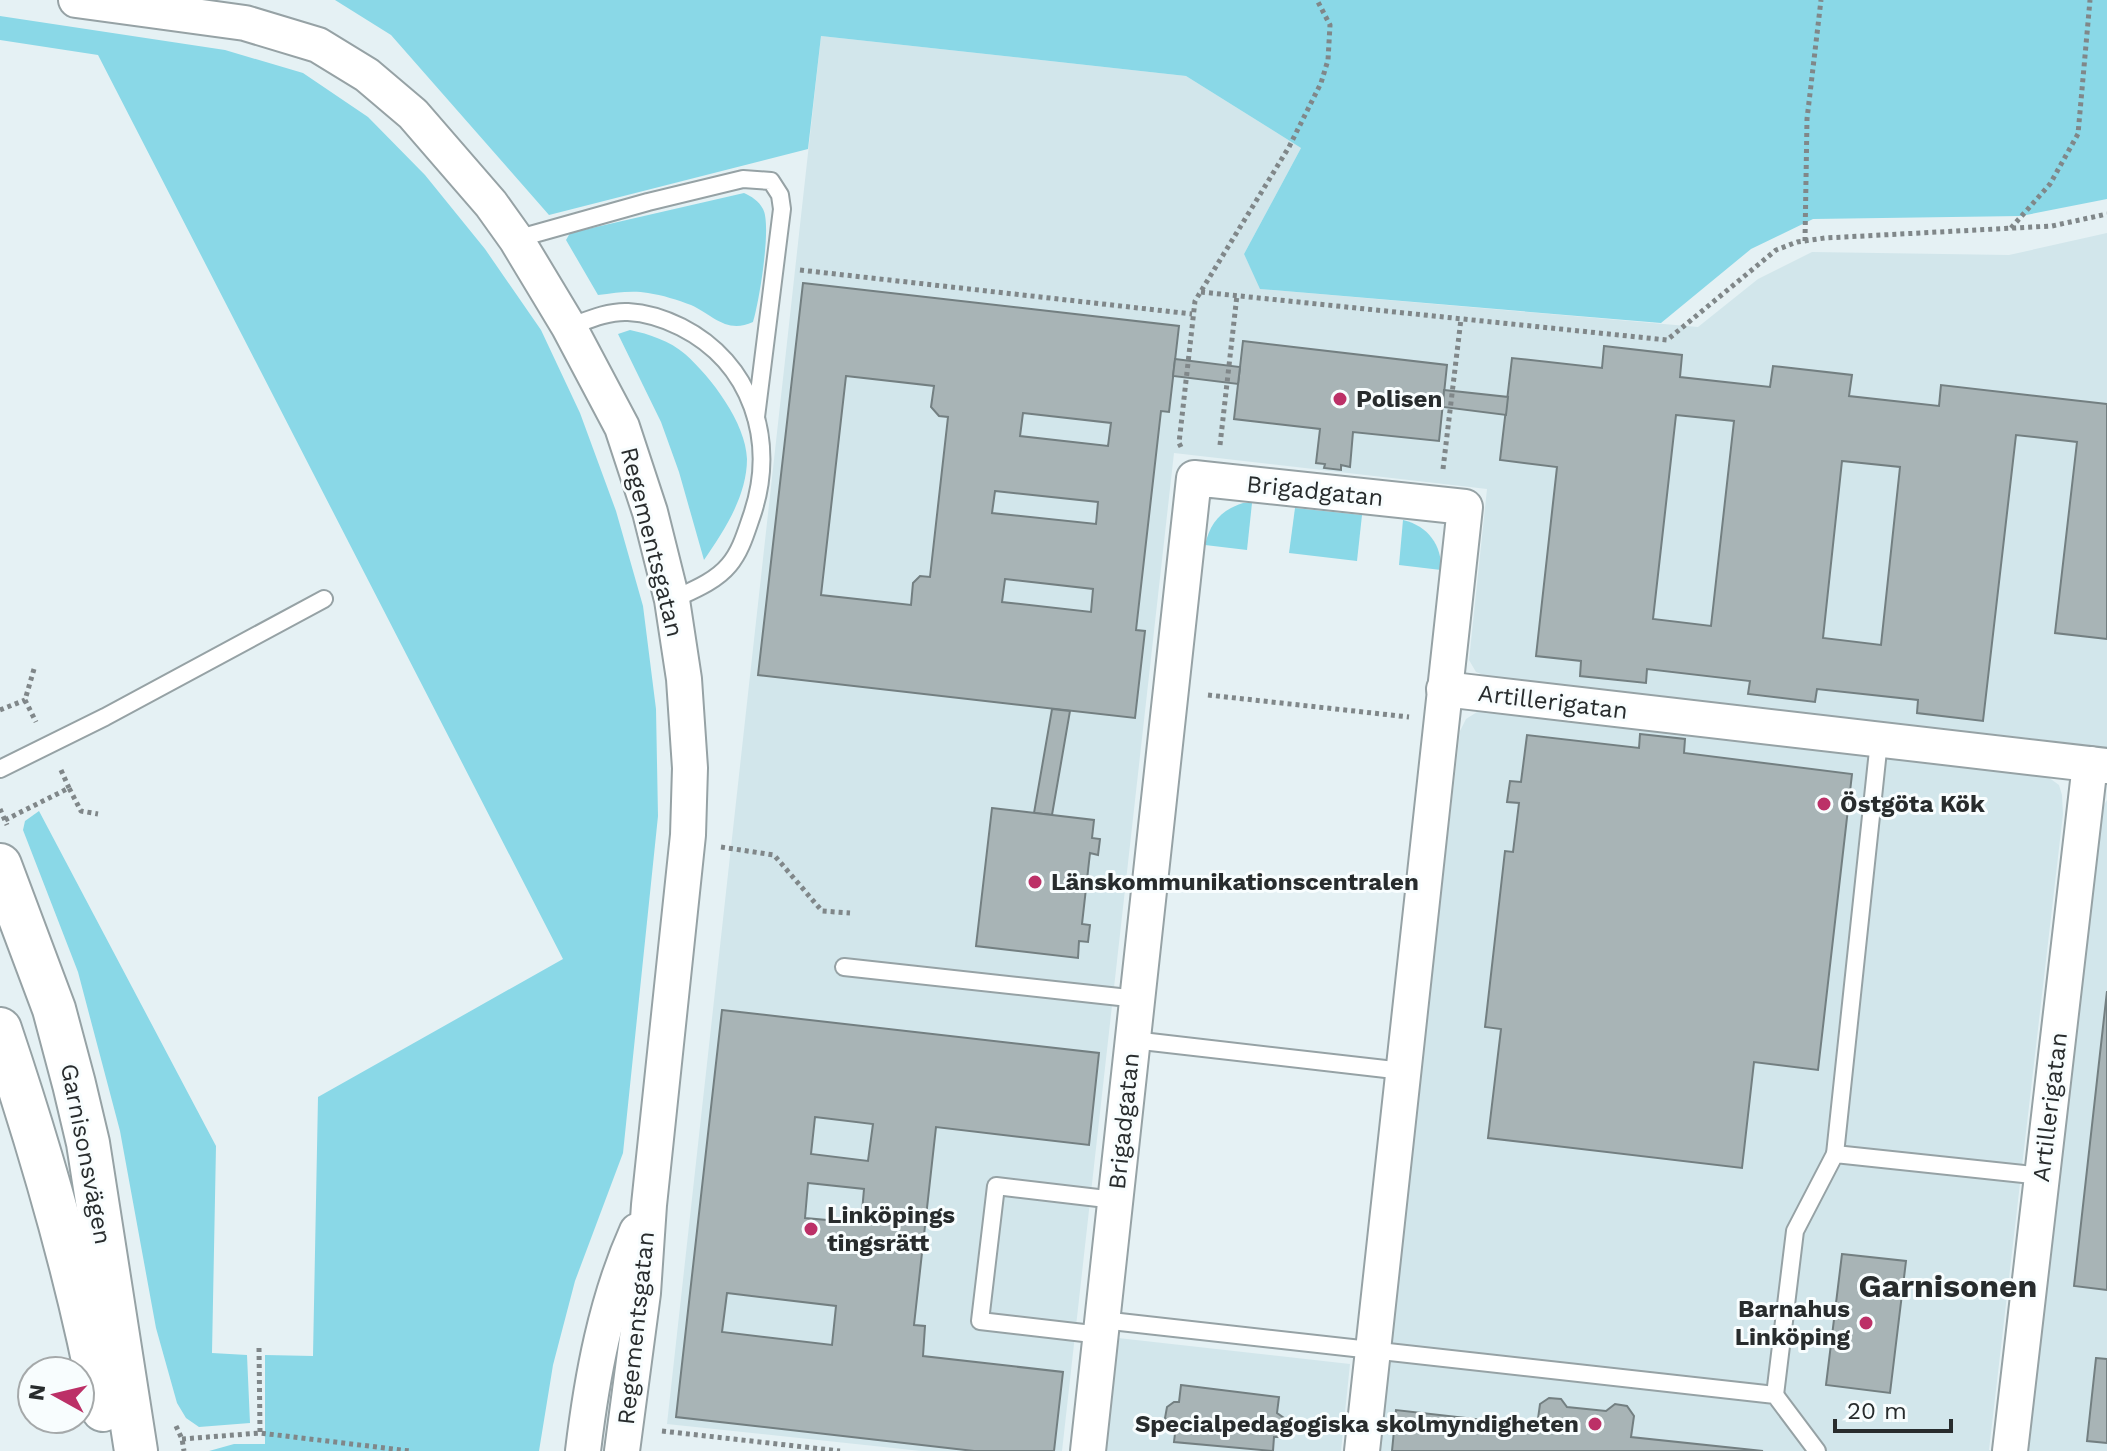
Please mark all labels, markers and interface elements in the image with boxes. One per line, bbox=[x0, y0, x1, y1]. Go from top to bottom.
place label: Polisen bbox=[1356, 385, 1442, 413]
marker: Polisen bbox=[1331, 390, 1349, 408]
street label: Regementsgatan bbox=[615, 444, 689, 640]
street label: Brigadgatan bbox=[1245, 470, 1385, 512]
street label: Artillerigatan bbox=[1477, 679, 1629, 725]
place label: Östgöta Kök bbox=[1840, 790, 1985, 818]
marker: Östgöta Kök bbox=[1815, 795, 1833, 813]
place label: Länskommunikationscentralen bbox=[1051, 868, 1419, 896]
marker: Länskommunikationscentralen bbox=[1026, 873, 1044, 891]
street label: Artillerigatan bbox=[2027, 1031, 2073, 1183]
street label: Brigadgatan bbox=[1103, 1051, 1145, 1191]
street label: Garnisonsvägen bbox=[55, 1061, 117, 1247]
place label: Linköpings tingsrätt bbox=[827, 1201, 955, 1257]
marker: Linköpings tingsrätt bbox=[802, 1220, 820, 1238]
street label: Regementsgatan bbox=[612, 1230, 660, 1426]
district label: Garnisonen bbox=[1859, 1267, 2037, 1305]
place label: Barnahus Linköping bbox=[1735, 1295, 1851, 1351]
marker: Barnahus Linköping bbox=[1857, 1314, 1875, 1332]
north arrow bbox=[16, 1355, 96, 1435]
text: N bbox=[23, 1382, 50, 1402]
scale bar bbox=[1835, 1383, 1951, 1433]
text: 20 m bbox=[1847, 1397, 1907, 1425]
place label: Specialpedagogiska skolmyndigheten bbox=[1135, 1410, 1579, 1438]
marker: Specialpedagogiska skolmyndigheten bbox=[1586, 1415, 1604, 1433]

